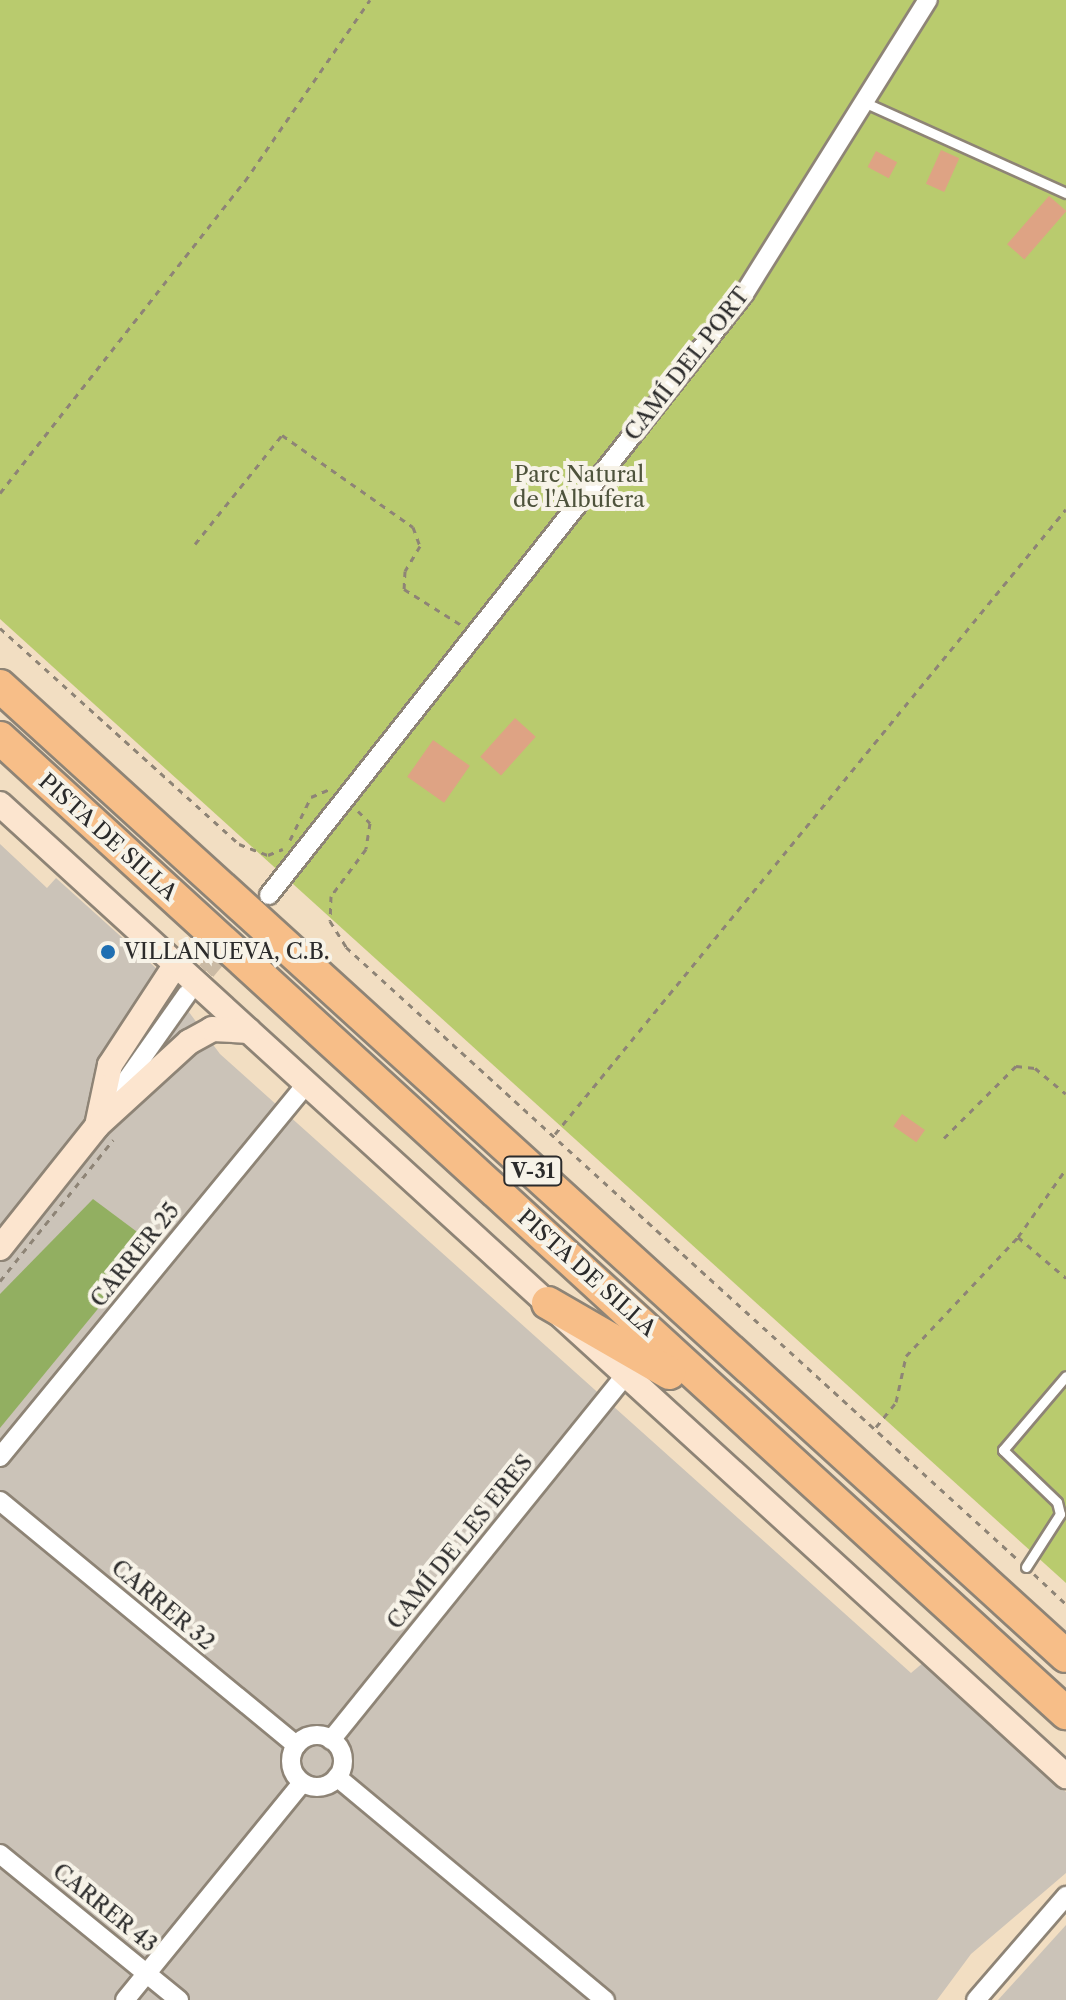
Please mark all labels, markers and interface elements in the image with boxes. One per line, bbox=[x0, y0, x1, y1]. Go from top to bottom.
street label: CAMÍ DEL PORT bbox=[619, 282, 755, 446]
park label: Parc Natural de l'Albufera bbox=[513, 461, 645, 512]
street label: PISTA DE SILLA bbox=[33, 768, 183, 906]
place label: VILLANUEVA, C.B. bbox=[124, 939, 330, 965]
marker: VILLANUEVA, C.B. bbox=[99, 943, 117, 961]
road number: V-31 bbox=[503, 1155, 563, 1187]
street label: CARRER 25 bbox=[85, 1197, 185, 1313]
street label: PISTA DE SILLA bbox=[512, 1204, 662, 1342]
street label: CAMÍ DE LES ERES bbox=[382, 1450, 538, 1634]
street label: CARRER 32 bbox=[106, 1554, 220, 1656]
street label: CARRER 43 bbox=[47, 1858, 163, 1958]

